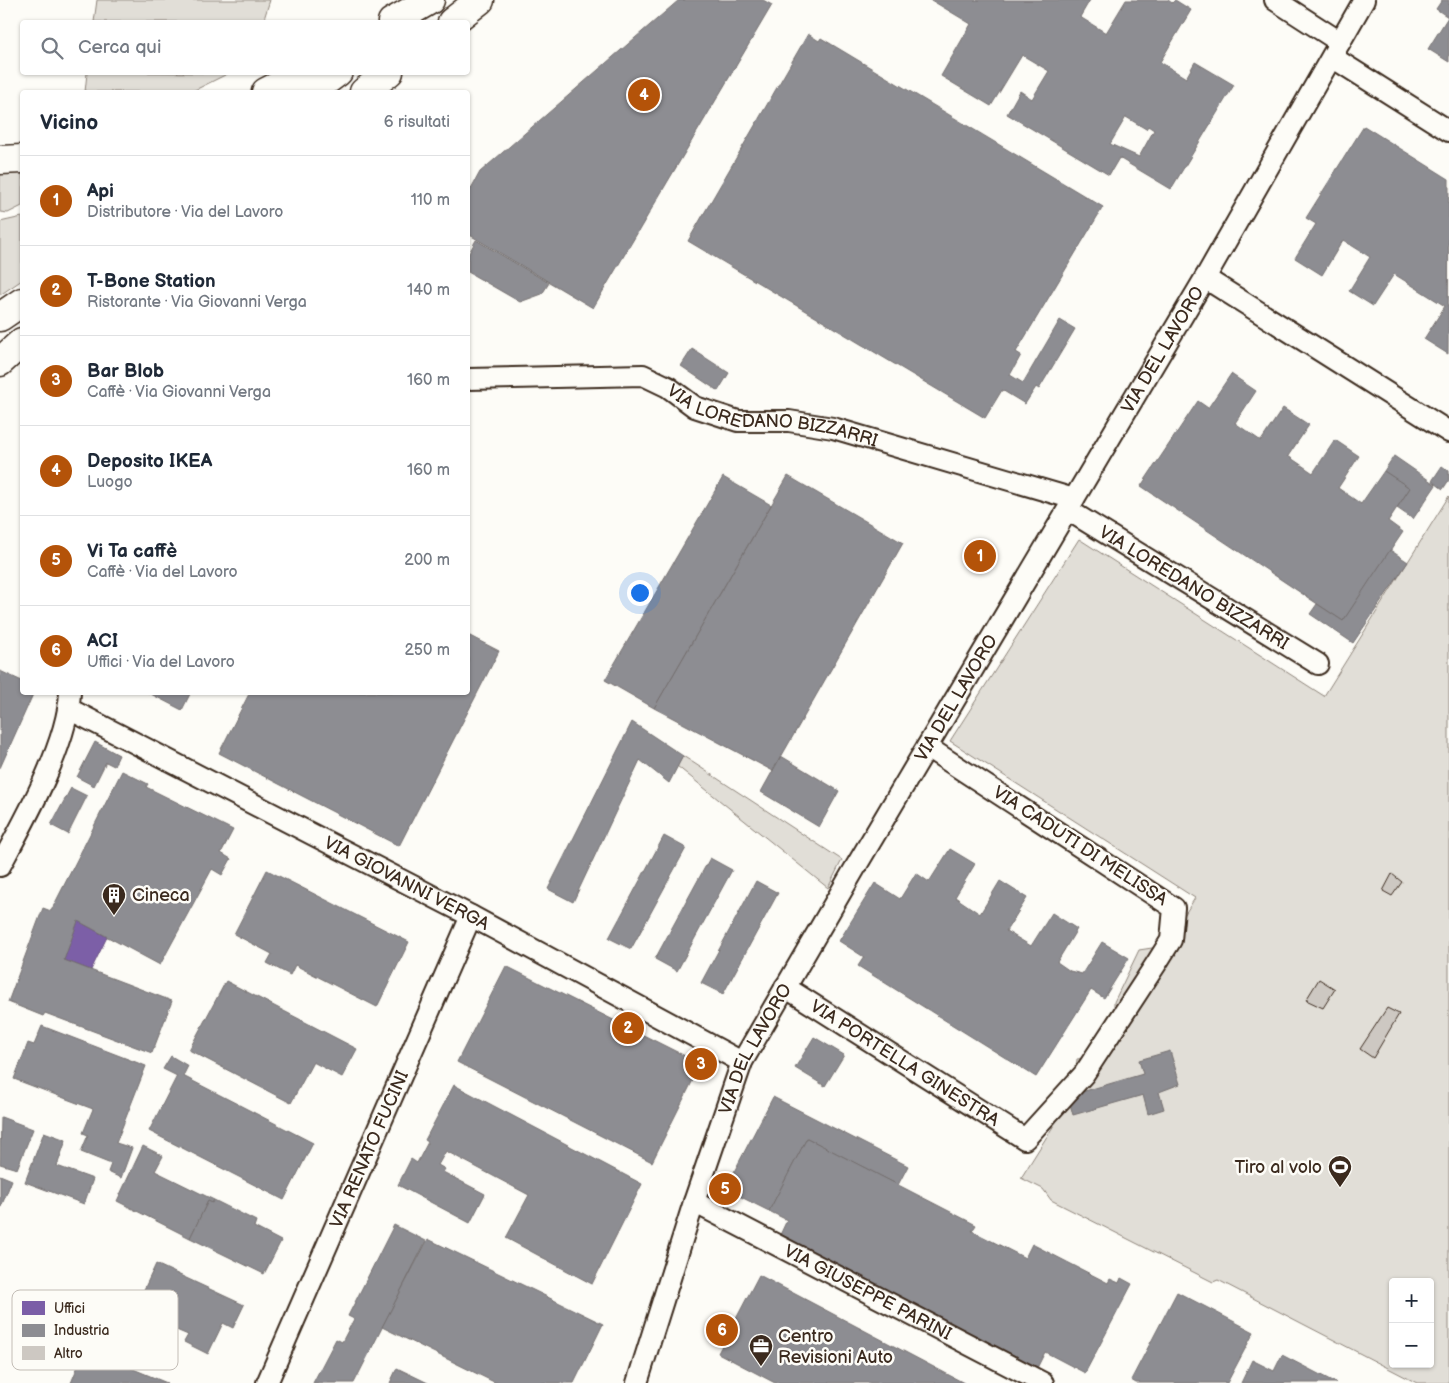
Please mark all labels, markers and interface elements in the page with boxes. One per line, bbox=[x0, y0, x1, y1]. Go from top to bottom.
search box bbox=[20, 20, 470, 75]
icon: search bbox=[38, 34, 66, 62]
text: Cerca qui bbox=[78, 36, 161, 59]
pin: 4 bbox=[628, 76, 660, 114]
text: Vicino bbox=[40, 110, 98, 135]
text: 6 risultati bbox=[384, 113, 450, 132]
text: Api bbox=[87, 180, 114, 203]
text: 1 bbox=[53, 191, 59, 210]
text: 110 m bbox=[411, 191, 450, 210]
text: Distributore · Via del Lavoro bbox=[87, 203, 283, 222]
text: T-Bone Station bbox=[87, 270, 216, 293]
text: 2 bbox=[51, 281, 61, 300]
text: 140 m bbox=[407, 281, 450, 300]
street label: VIA DEL LAVORO bbox=[1117, 283, 1208, 417]
text: Ristorante · Via Giovanni Verga bbox=[87, 293, 307, 312]
text: Bar Blob bbox=[87, 360, 164, 383]
text: 3 bbox=[51, 371, 61, 390]
text: 160 m bbox=[407, 371, 450, 390]
street label: VIA LOREDANO BIZZARRI bbox=[663, 380, 880, 451]
text: Caffè · Via Giovanni Verga bbox=[87, 383, 271, 402]
text: Deposito IKEA bbox=[87, 450, 212, 473]
text: 4 bbox=[51, 461, 61, 480]
text: 160 m bbox=[407, 461, 450, 480]
text: Luogo bbox=[87, 473, 133, 492]
street label: VIA LOREDANO BIZZARRI bbox=[1095, 521, 1293, 654]
pin: 1 bbox=[964, 537, 996, 575]
text: Vi Ta caffè bbox=[87, 540, 177, 563]
text: 5 bbox=[51, 551, 61, 570]
text: 200 m bbox=[404, 551, 450, 570]
text: Caffè · Via del Lavoro bbox=[87, 563, 238, 582]
your location bbox=[627, 580, 653, 606]
text: ACI bbox=[87, 630, 118, 653]
street label: VIA DEL LAVORO bbox=[910, 631, 1002, 765]
text: 6 bbox=[51, 641, 61, 660]
text: 250 m bbox=[404, 641, 450, 660]
text: Uffici · Via del Lavoro bbox=[87, 653, 235, 672]
street label: VIA CADUTI DI MELISSA bbox=[989, 782, 1171, 910]
street label: VIA GIOVANNI VERGA bbox=[321, 832, 493, 934]
building icon: Cineca bbox=[101, 882, 127, 916]
place label: Cineca bbox=[132, 885, 190, 906]
street label: VIA DEL LAVORO bbox=[714, 980, 796, 1117]
street label: VIA PORTELLA GINESTRA bbox=[807, 995, 1003, 1131]
pin: 2 bbox=[612, 1009, 644, 1047]
pin: 3 bbox=[685, 1045, 717, 1083]
street label: VIA RENATO FUCINI bbox=[325, 1067, 413, 1231]
sports icon: Tiro al volo bbox=[1327, 1154, 1353, 1188]
place label: Tiro al volo bbox=[1235, 1157, 1322, 1178]
pin: 5 bbox=[709, 1170, 741, 1208]
street label: VIA GIUSEPPE PARINI bbox=[781, 1240, 955, 1344]
map controls bbox=[1389, 1278, 1434, 1368]
button: + bbox=[1389, 1278, 1434, 1323]
legend bbox=[12, 1290, 178, 1370]
text: Uffici bbox=[54, 1300, 85, 1317]
pin: 6 bbox=[706, 1311, 738, 1349]
text: Industria bbox=[54, 1322, 110, 1339]
button: − bbox=[1389, 1323, 1434, 1368]
place label: Centro Revisioni Auto bbox=[778, 1326, 893, 1368]
office icon: Centro Revisioni Auto bbox=[748, 1333, 774, 1367]
text: Altro bbox=[54, 1345, 83, 1362]

